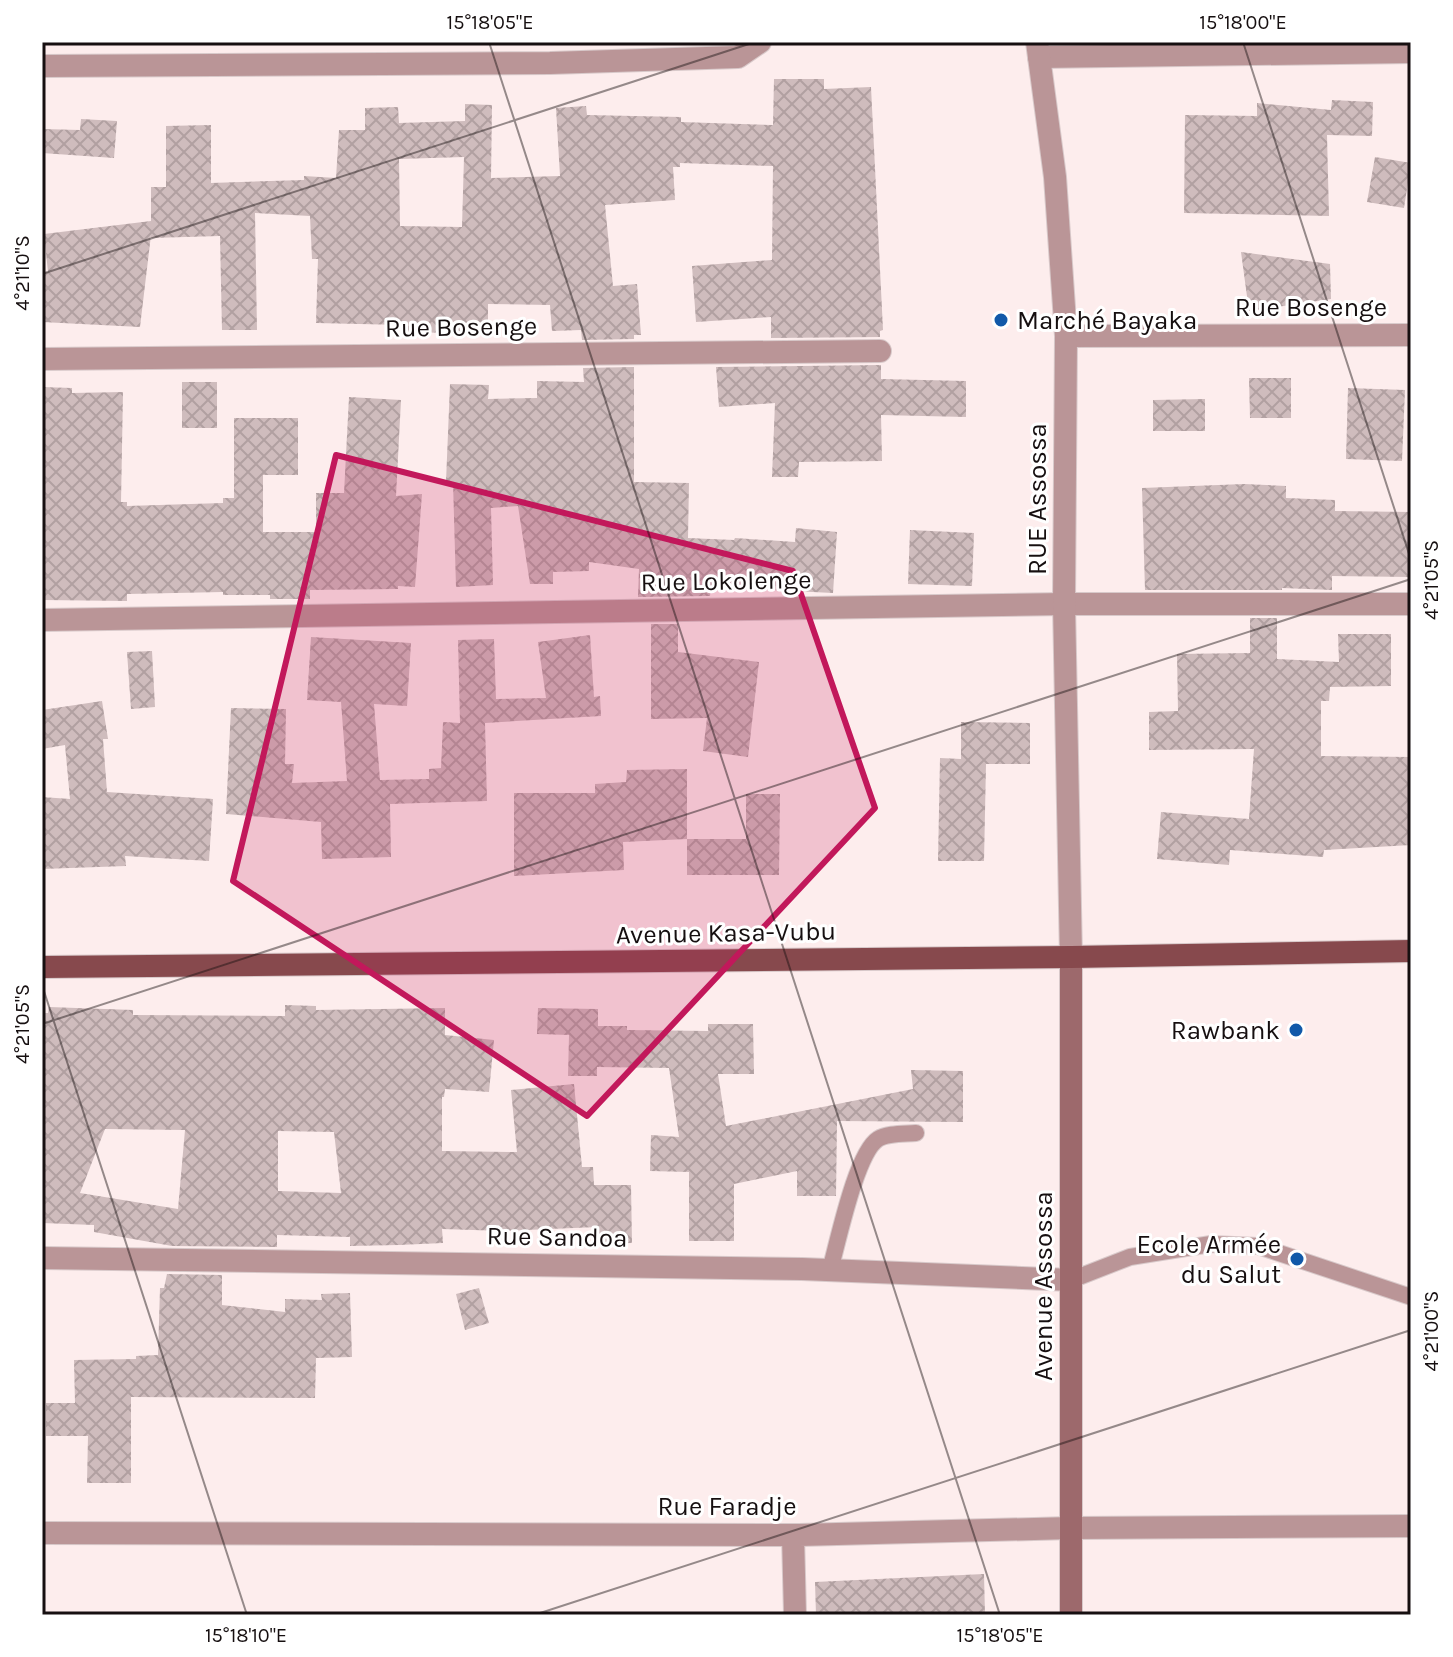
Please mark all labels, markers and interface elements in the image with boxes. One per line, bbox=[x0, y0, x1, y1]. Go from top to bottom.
text: 15°18'05"E bbox=[447, 11, 533, 34]
text: 15°18'00"E bbox=[1199, 11, 1287, 34]
text: 4°21'10"S bbox=[11, 235, 34, 311]
street label: Rue Bosenge bbox=[1235, 292, 1387, 323]
place label: Marché Bayaka bbox=[1017, 305, 1197, 336]
street label: Rue Bosenge bbox=[385, 310, 537, 344]
marker: Marché Bayaka bbox=[992, 311, 1010, 329]
street label: RUE Assossa bbox=[1022, 423, 1053, 575]
text: 4°21'05"S bbox=[1420, 540, 1443, 620]
street label: Rue Lokolenge bbox=[640, 564, 812, 598]
street label: Avenue Kasa-Vubu bbox=[616, 916, 836, 950]
text: 4°21'05"S bbox=[11, 984, 34, 1064]
place label: Rawbank bbox=[1171, 1015, 1280, 1046]
marker: Rawbank bbox=[1287, 1021, 1305, 1039]
street label: Avenue Assossa bbox=[1028, 1191, 1059, 1381]
street label: Rue Sandoa bbox=[486, 1220, 628, 1254]
place label: Ecole Armée du Salut bbox=[1137, 1229, 1281, 1290]
marker: Ecole Armée du Salut bbox=[1288, 1250, 1306, 1268]
text: 4°21'00"S bbox=[1420, 1291, 1443, 1371]
street label: Rue Faradje bbox=[657, 1491, 797, 1522]
text: 15°18'10"E bbox=[205, 1624, 287, 1647]
text: 15°18'05"E bbox=[957, 1624, 1043, 1647]

